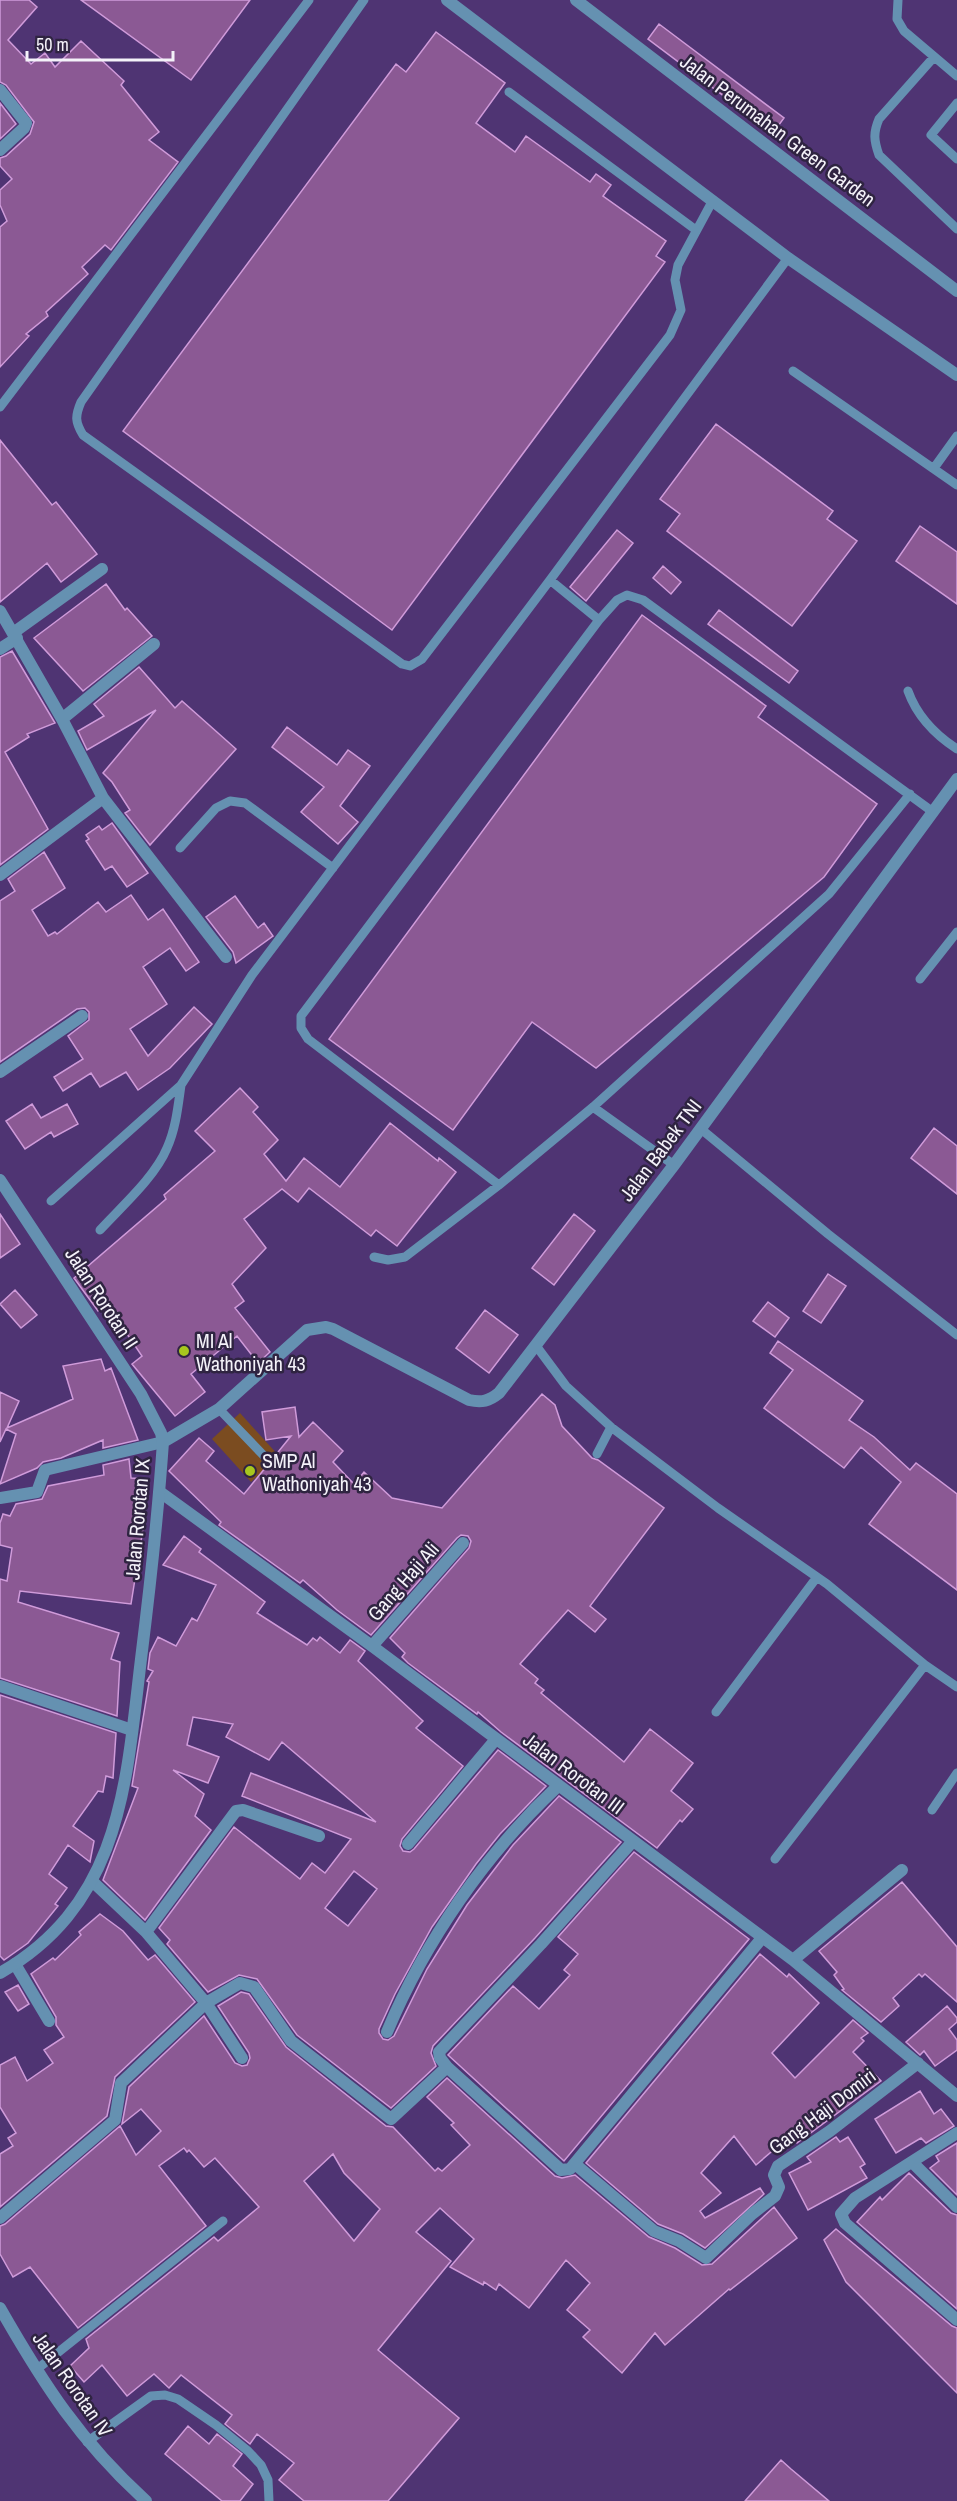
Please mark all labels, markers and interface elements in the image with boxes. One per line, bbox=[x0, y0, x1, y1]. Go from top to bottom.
scale bar bbox=[27, 24, 172, 62]
text: 50 m bbox=[36, 32, 69, 57]
street label: Jalan Perumahan Green Garden bbox=[675, 48, 881, 212]
street label: Jalan Babek TNI bbox=[613, 1094, 707, 1206]
street label: Jalan Rorotan II bbox=[59, 1242, 145, 1354]
place label: MI Al Wathoniyah 43 bbox=[196, 1327, 306, 1377]
marker: MI Al Wathoniyah 43 bbox=[177, 1344, 191, 1358]
place label: SMP Al Wathoniyah 43 bbox=[262, 1447, 372, 1497]
street label: Jalan Rorotan IX bbox=[118, 1457, 156, 1581]
marker: SMP Al Wathoniyah 43 bbox=[243, 1464, 257, 1478]
street label: Gang Haji Ali bbox=[361, 1536, 445, 1626]
street label: Jalan Rorotan III bbox=[518, 1726, 630, 1820]
street label: Gang Haji Domiri bbox=[763, 2062, 881, 2160]
street label: Jalan Rorotan IV bbox=[27, 2326, 119, 2442]

